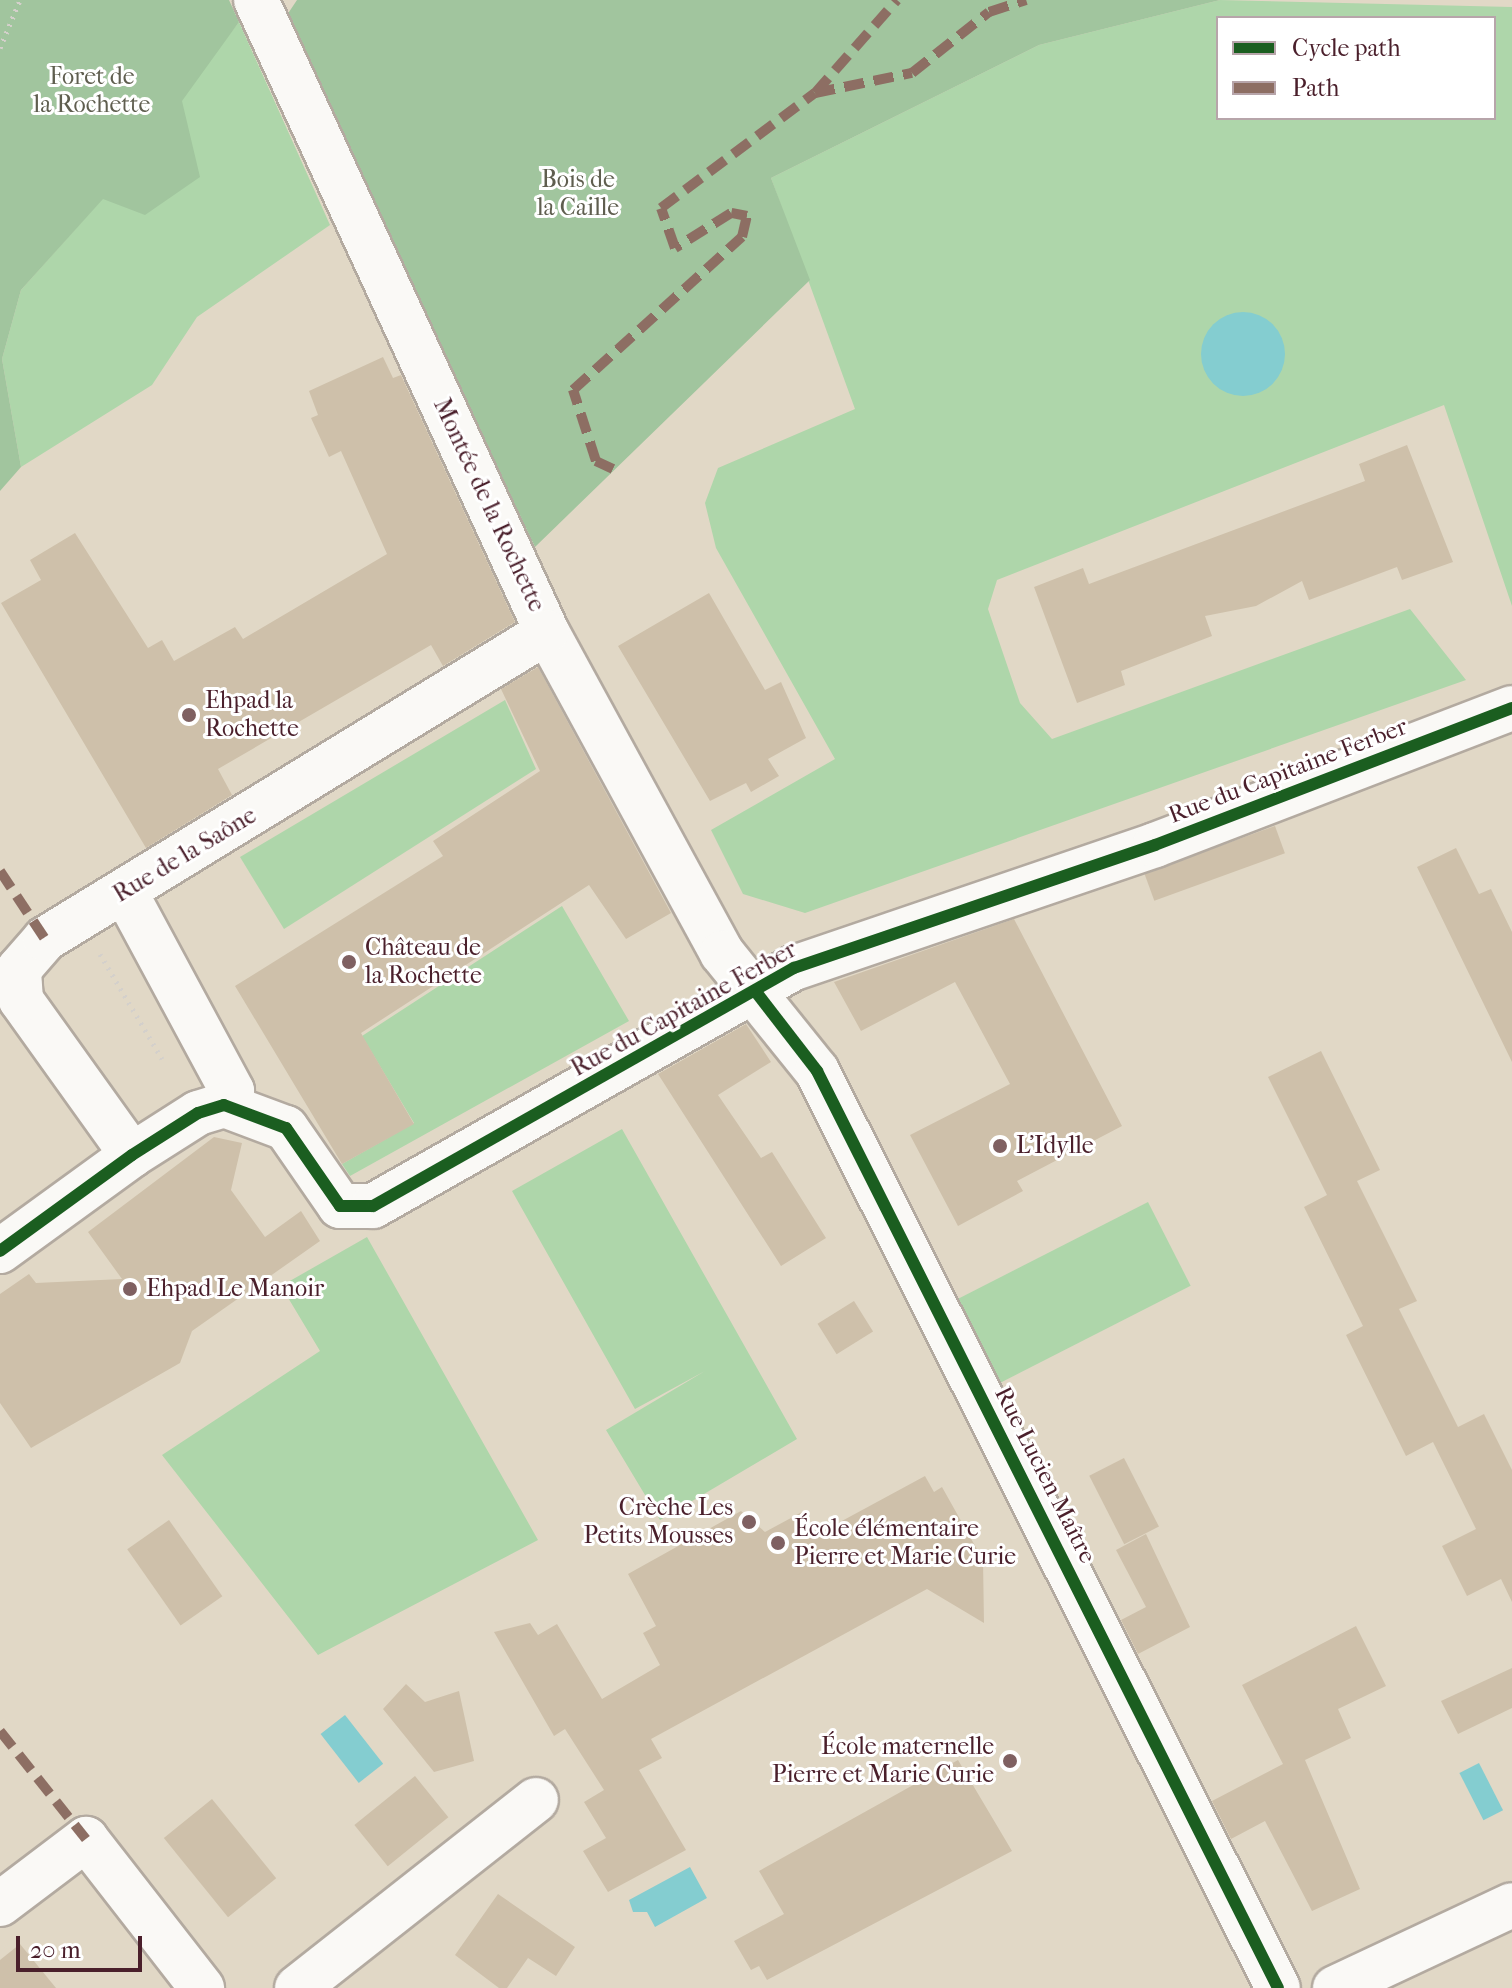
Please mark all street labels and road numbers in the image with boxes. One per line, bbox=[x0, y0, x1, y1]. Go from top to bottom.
street label: Montée de la Rochette bbox=[427, 394, 551, 616]
street label: Rue du Capitaine Ferber bbox=[1165, 712, 1411, 830]
street label: Rue de la Saône bbox=[108, 801, 262, 909]
street label: Rue du Capitaine Ferber bbox=[566, 935, 802, 1083]
street label: Rue Lucien Maître bbox=[988, 1382, 1102, 1568]

